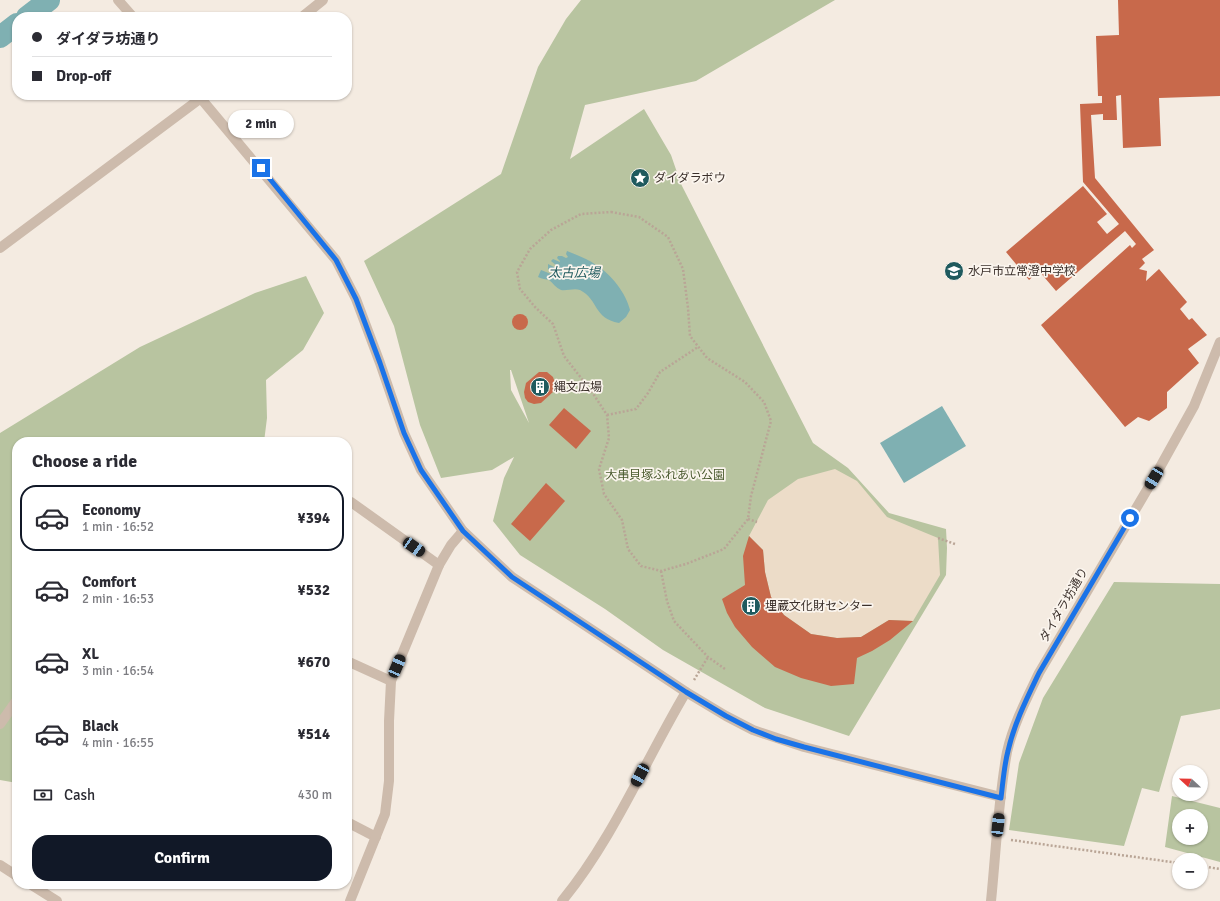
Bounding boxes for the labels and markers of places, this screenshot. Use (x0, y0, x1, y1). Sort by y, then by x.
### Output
place icon: ダイダラボウ (629, 167, 651, 189)
place label: ダイダラボウ (654, 171, 726, 186)
school or university icon: 水戸市立常澄中学校 (943, 260, 965, 282)
place label: 水戸市立常澄中学校 (968, 264, 1076, 279)
building icon: 縄文広場 (529, 376, 551, 398)
place label: 縄文広場 (554, 380, 602, 395)
building icon: 埋蔵文化財センター (740, 595, 762, 617)
place label: 埋蔵文化財センター (765, 599, 873, 614)

